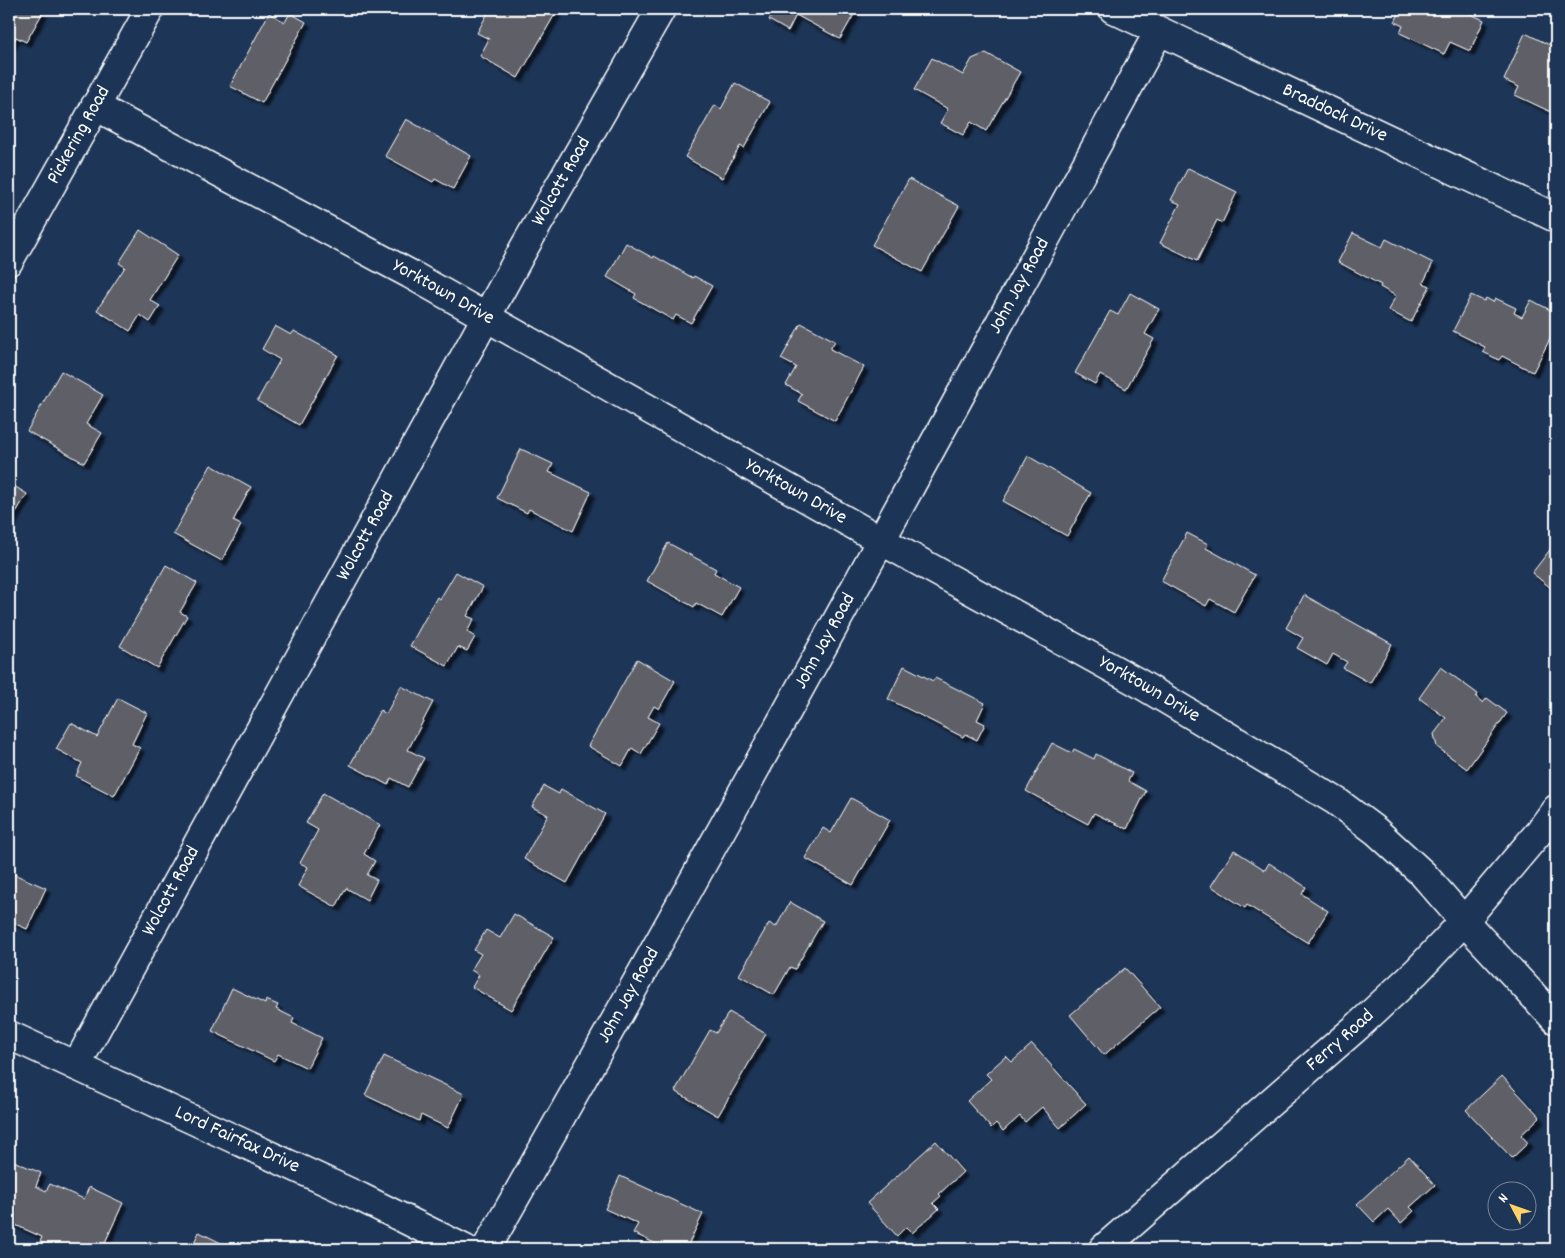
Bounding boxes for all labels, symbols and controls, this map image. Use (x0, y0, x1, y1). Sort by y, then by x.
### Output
street label: Braddock Drive (1277, 77, 1392, 150)
street label: Pickering Road (40, 81, 118, 190)
street label: Wolcott Road (525, 132, 599, 232)
street label: John Jay Road (982, 233, 1058, 339)
street label: Yorktown Drive (387, 253, 500, 333)
street label: Yorktown Drive (739, 452, 852, 532)
street label: Wolcott Road (330, 486, 402, 586)
street label: John Jay Road (788, 588, 863, 695)
street label: Yorktown Drive (1093, 649, 1205, 731)
street label: Wolcott Road (136, 841, 208, 942)
street label: John Jay Road (591, 943, 667, 1049)
street label: Ferry Road (1301, 1003, 1381, 1079)
street label: Lord Fairfax Drive (170, 1099, 304, 1181)
north arrow (1488, 1180, 1538, 1230)
text: N (1494, 1190, 1514, 1208)

